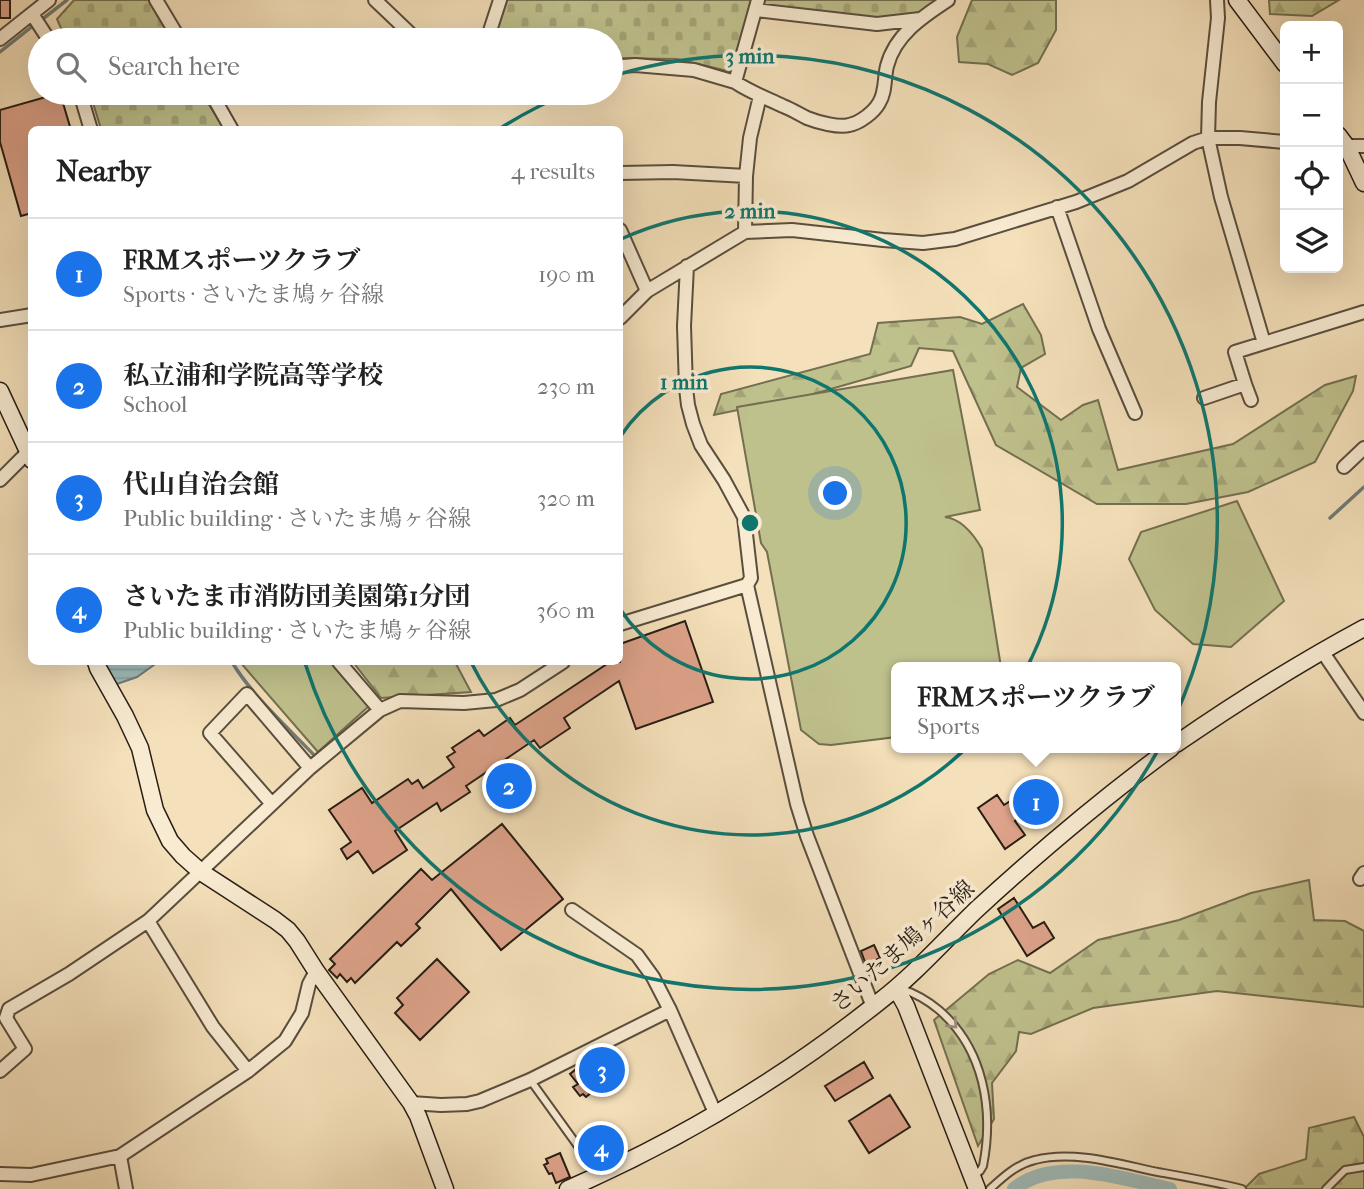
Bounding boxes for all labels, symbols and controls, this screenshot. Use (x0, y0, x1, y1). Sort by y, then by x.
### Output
map controls (1280, 21, 1343, 273)
button: + (1280, 21, 1343, 84)
search box (28, 28, 623, 105)
text: 3 min (726, 44, 775, 68)
icon: search (52, 48, 90, 86)
text: Search here (108, 51, 240, 82)
button: − (1280, 84, 1343, 147)
button: locate (1280, 147, 1343, 210)
text: Nearby (56, 154, 151, 189)
text: 4 results (511, 158, 595, 185)
text: 2 min (724, 199, 776, 223)
button: layers (1280, 210, 1343, 273)
text: FRMスポーツクラブ (123, 245, 360, 276)
text: 1 (75, 261, 83, 288)
text: 190 m (538, 261, 595, 288)
text: Sports · さいたま鳩ヶ谷線 (123, 281, 384, 308)
text: 私立浦和学院高等学校 (123, 360, 383, 391)
text: 1 min (660, 370, 709, 394)
text: 2 (73, 373, 85, 400)
text: 230 m (537, 373, 595, 400)
text: School (123, 391, 187, 418)
text: 代山自治会館 (123, 469, 279, 500)
your location (818, 476, 852, 510)
text: 3 (74, 485, 84, 512)
text: 320 m (537, 485, 595, 512)
text: Public building · さいたま鳩ヶ谷線 (123, 505, 471, 532)
centre of rings (738, 511, 762, 535)
text: さいたま市消防団美園第1分団 (123, 581, 470, 612)
text: 4 (72, 597, 86, 624)
text: 360 m (536, 597, 595, 624)
text: Public building · さいたま鳩ヶ谷線 (123, 617, 471, 644)
popup (891, 662, 1181, 753)
text: FRMスポーツクラブ (917, 682, 1155, 713)
text: Sports (917, 713, 980, 740)
pin: 2 (486, 760, 532, 812)
pin: 1 (1013, 776, 1059, 828)
street label: さいたま鳩ヶ谷線 (825, 875, 980, 1018)
one-way arrow (944, 1015, 957, 1028)
pin: 3 (579, 1044, 625, 1096)
pin: 4 (578, 1122, 624, 1174)

